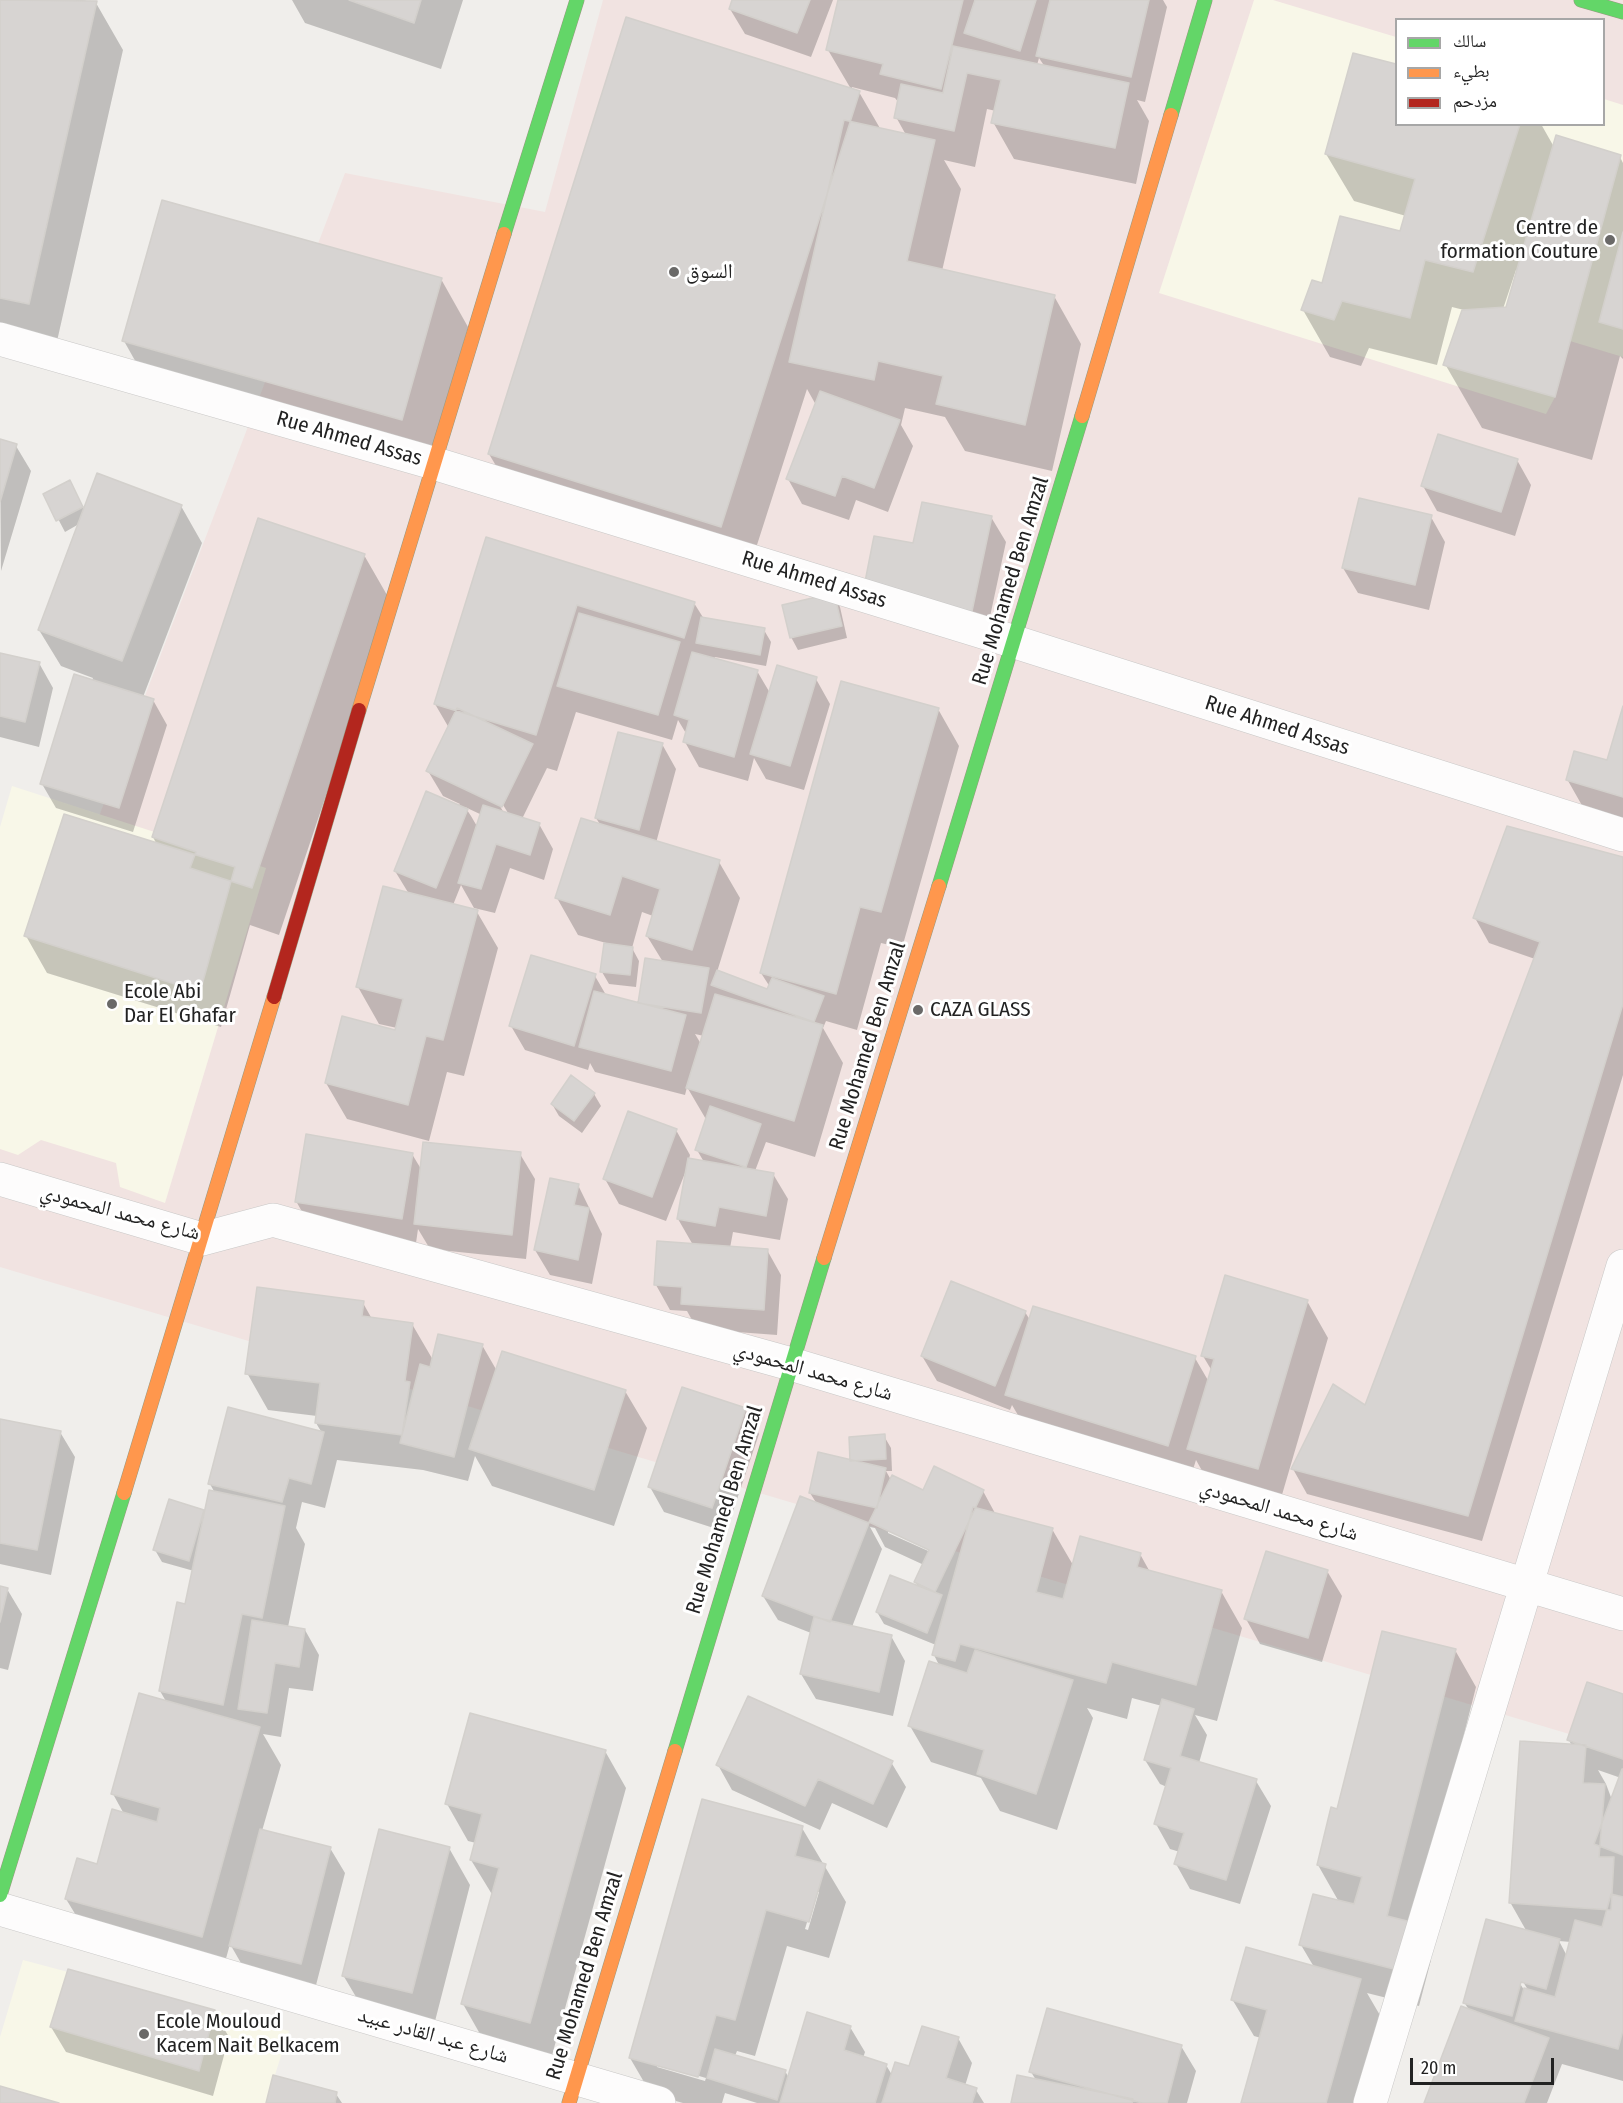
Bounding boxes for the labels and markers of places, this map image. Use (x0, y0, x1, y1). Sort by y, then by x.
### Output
place label: Centre de formation Couture (1441, 215, 1598, 265)
marker: Centre de formation Couture (1603, 233, 1617, 247)
place label: السوق (686, 259, 733, 285)
marker: السوق (667, 265, 681, 279)
place label: Ecole Abi Dar El Ghafar (124, 979, 236, 1029)
marker: Ecole Abi Dar El Ghafar (105, 997, 119, 1011)
place label: CAZA GLASS (930, 997, 1031, 1023)
marker: CAZA GLASS (911, 1003, 925, 1017)
place label: Ecole Mouloud Kacem Nait Belkacem (156, 2009, 340, 2059)
marker: Ecole Mouloud Kacem Nait Belkacem (137, 2027, 151, 2041)

